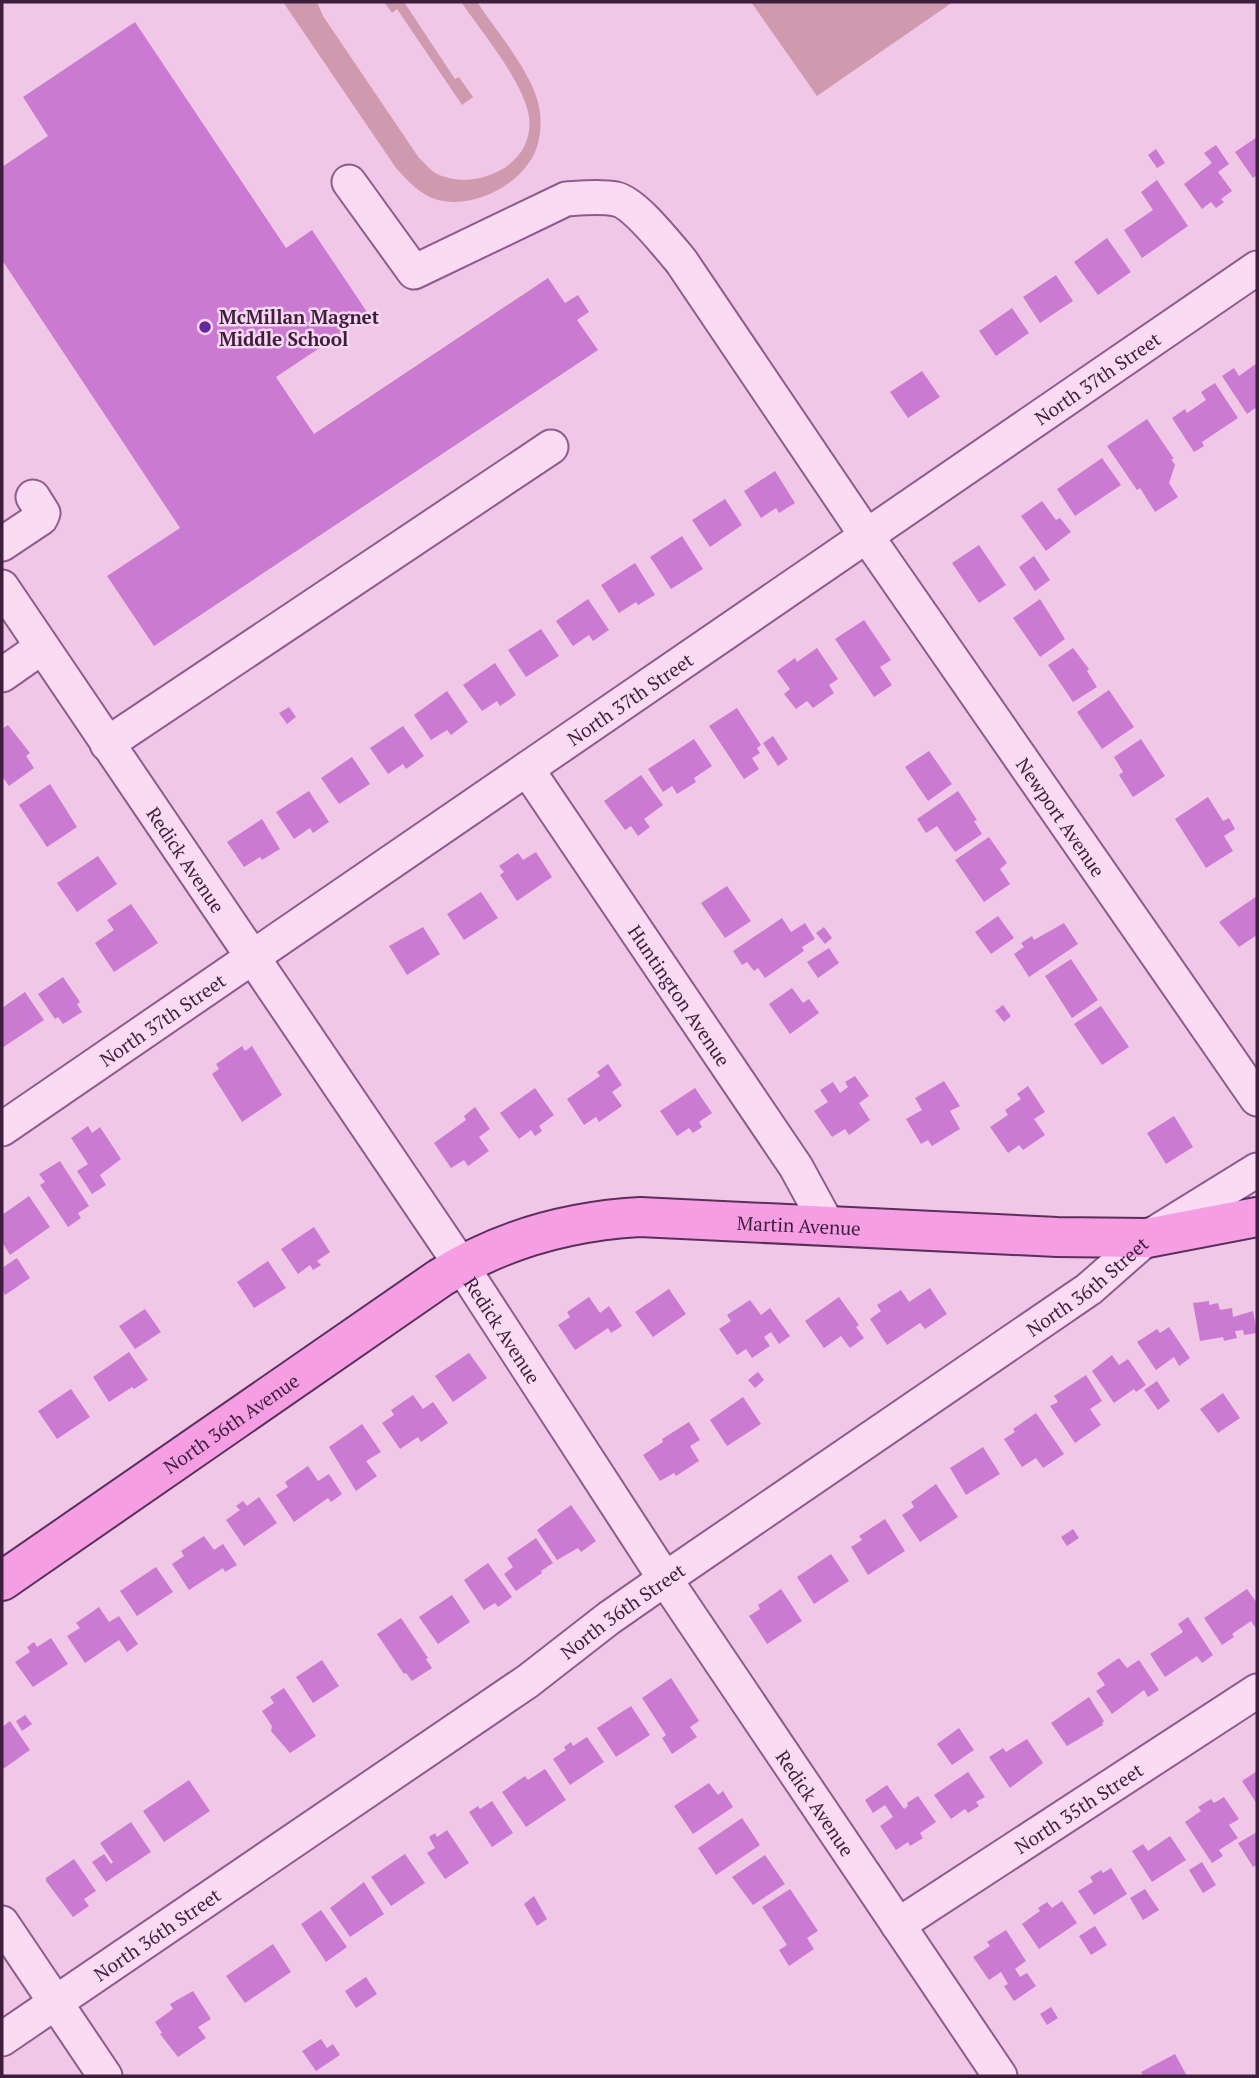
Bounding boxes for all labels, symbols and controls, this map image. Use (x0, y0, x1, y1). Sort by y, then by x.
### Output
place label: McMillan Magnet Middle School (219, 304, 380, 351)
marker: McMillan Magnet Middle School (197, 319, 213, 335)
street label: North 37th Street (1029, 326, 1165, 430)
street label: North 37th Street (562, 646, 697, 751)
street label: Newport Avenue (1011, 752, 1111, 881)
street label: Redick Avenue (142, 802, 231, 917)
street label: Huntington Avenue (623, 920, 737, 1071)
street label: North 37th Street (94, 967, 230, 1071)
street label: Martin Avenue (736, 1209, 861, 1240)
street label: North 36th Street (1021, 1230, 1153, 1341)
street label: Redick Avenue (459, 1271, 547, 1388)
street label: North 36th Avenue (158, 1367, 303, 1479)
street label: North 36th Street (555, 1557, 689, 1664)
street label: Redick Avenue (771, 1745, 860, 1861)
street label: North 35th Street (1009, 1757, 1147, 1859)
street label: North 36th Street (88, 1882, 225, 1986)

